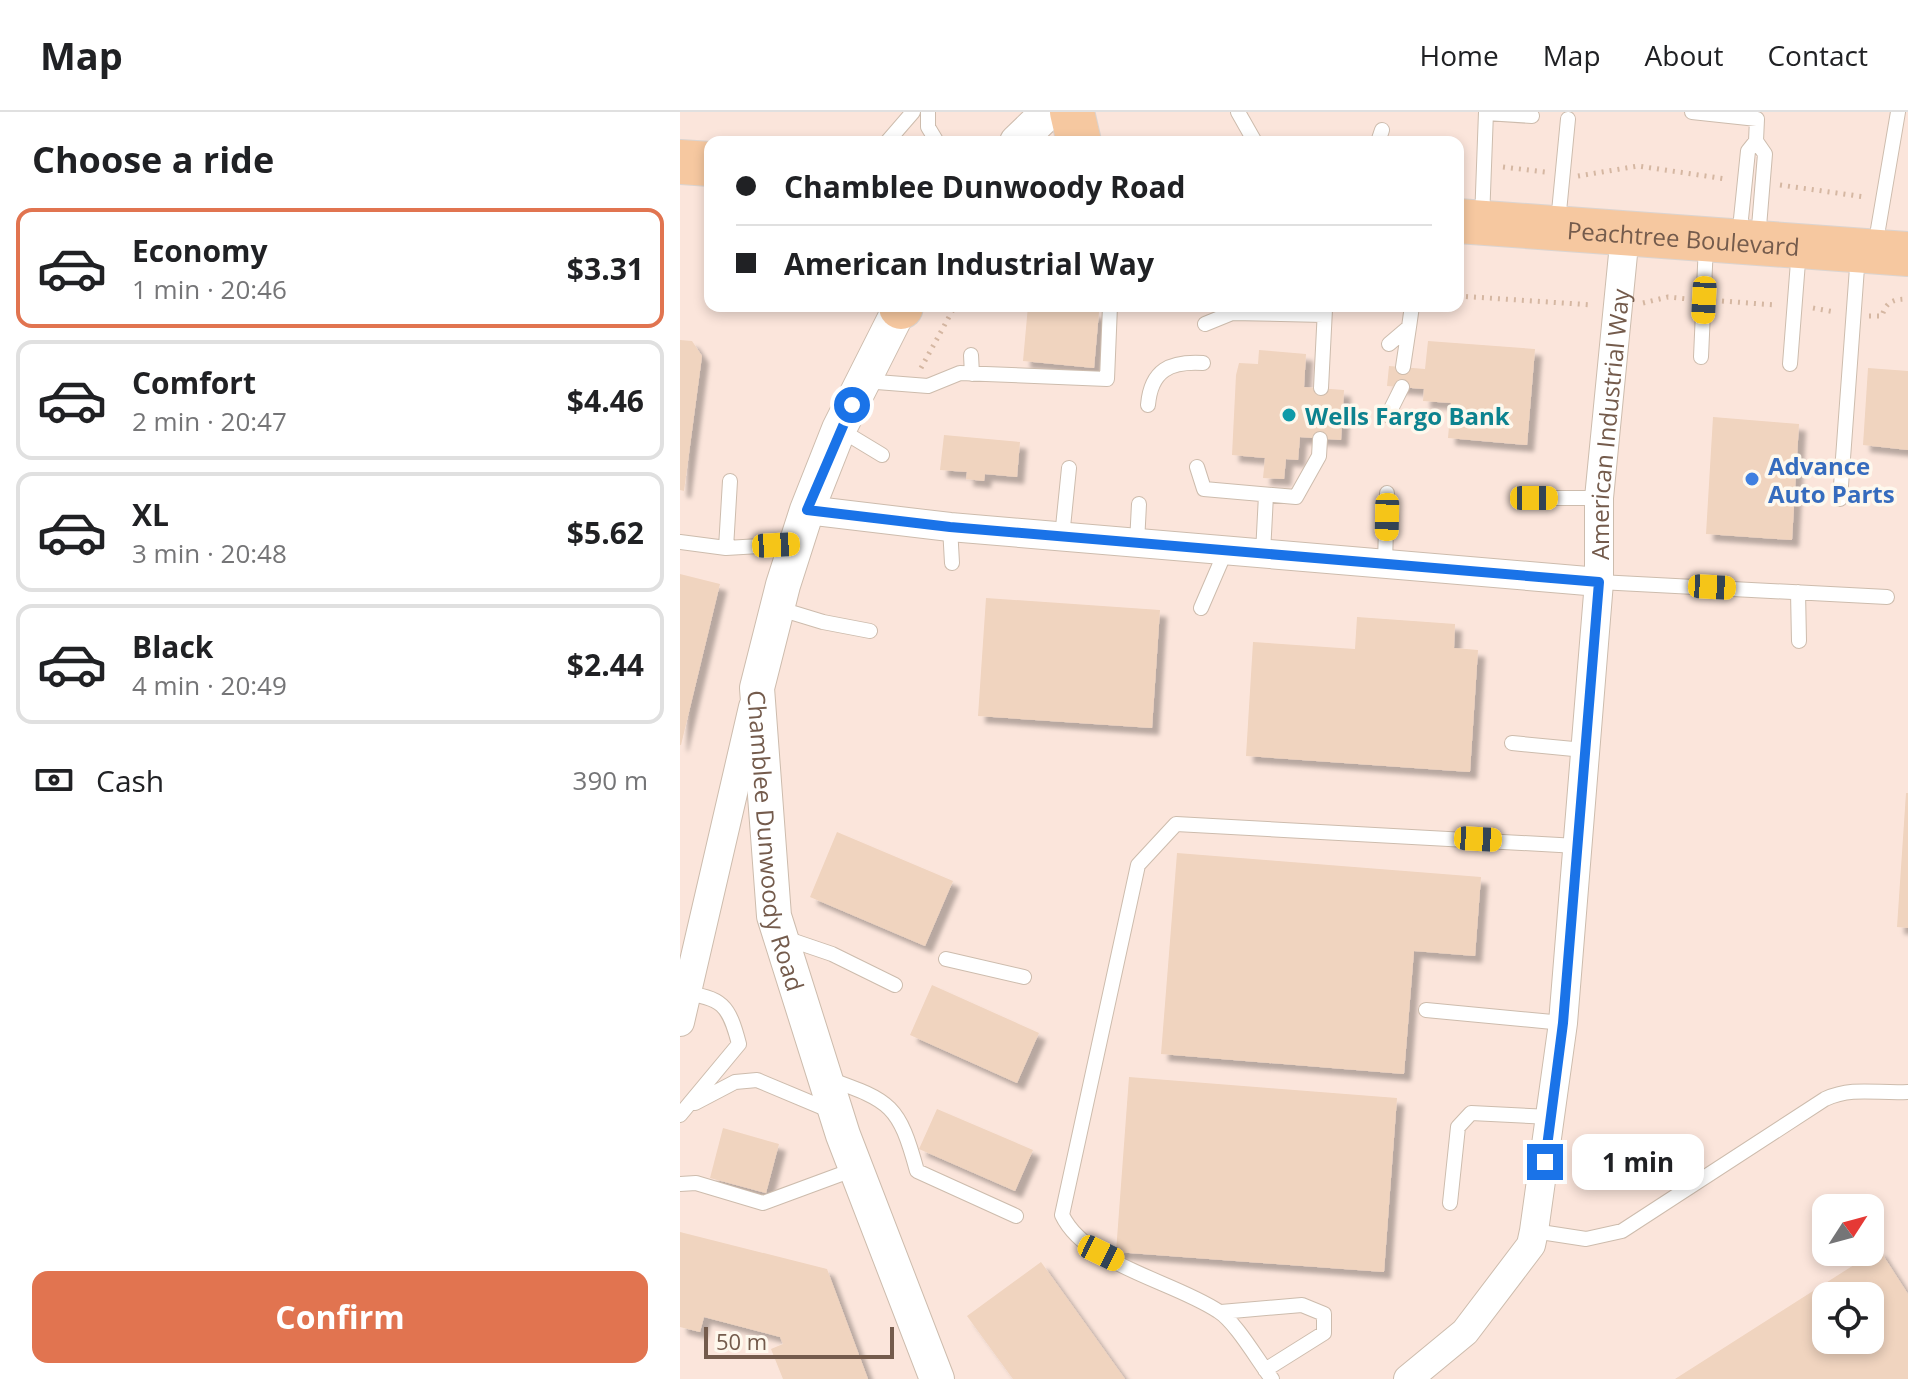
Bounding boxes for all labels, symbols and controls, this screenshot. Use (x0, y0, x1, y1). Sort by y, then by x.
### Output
text: Map (40, 29, 123, 81)
text: Home (1420, 36, 1499, 74)
text: Map (1543, 36, 1601, 74)
text: About (1645, 36, 1723, 74)
text: Contact (1767, 36, 1868, 74)
text: Choose a ride (32, 135, 274, 184)
text: Chamblee Dunwoody Road (784, 166, 1186, 207)
street label: Peachtree Boulevard (1566, 213, 1801, 263)
text: Economy (132, 230, 268, 271)
icon: car (36, 232, 108, 304)
text: American Industrial Way (784, 243, 1154, 284)
text: $3.31 (567, 248, 644, 289)
text: 1 min · 20:46 (132, 271, 287, 307)
car (1691, 275, 1717, 325)
street label: American Industrial Way (1582, 286, 1636, 560)
text: Comfort (132, 362, 256, 403)
icon: car (36, 364, 108, 436)
text: $4.46 (567, 380, 644, 421)
route start (834, 387, 870, 423)
place label: Wells Fargo Bank (1305, 399, 1510, 432)
text: 2 min · 20:47 (132, 403, 287, 439)
marker: Wells Fargo Bank (1280, 406, 1298, 424)
place label: Advance Auto Parts (1768, 449, 1895, 510)
marker: Advance Auto Parts (1743, 470, 1761, 488)
car (1510, 486, 1558, 510)
car (1375, 493, 1399, 541)
text: XL (132, 494, 169, 535)
icon: car (36, 496, 108, 568)
text: $5.62 (567, 512, 644, 553)
car (751, 532, 801, 558)
text: 3 min · 20:48 (132, 535, 287, 571)
car (1687, 574, 1737, 600)
text: Black (132, 626, 213, 667)
icon: car (36, 628, 108, 700)
text: $2.44 (567, 644, 644, 685)
text: 4 min · 20:49 (132, 667, 287, 703)
street label: Chamblee Dunwoody Road (741, 689, 813, 995)
icon: cash (32, 758, 76, 802)
text: Cash (96, 760, 164, 801)
text: 390 m (573, 762, 648, 798)
car (1453, 826, 1503, 852)
callout: 1 min (1573, 1134, 1705, 1190)
route end (1527, 1144, 1563, 1180)
text: 1 min (1602, 1144, 1674, 1180)
north arrow (1812, 1194, 1884, 1266)
map controls (1812, 1194, 1884, 1354)
car (1074, 1232, 1128, 1274)
button: Confirm (32, 1271, 648, 1363)
button: locate (1812, 1282, 1884, 1354)
scale bar (704, 1323, 894, 1359)
text: 50 m (716, 1326, 767, 1356)

